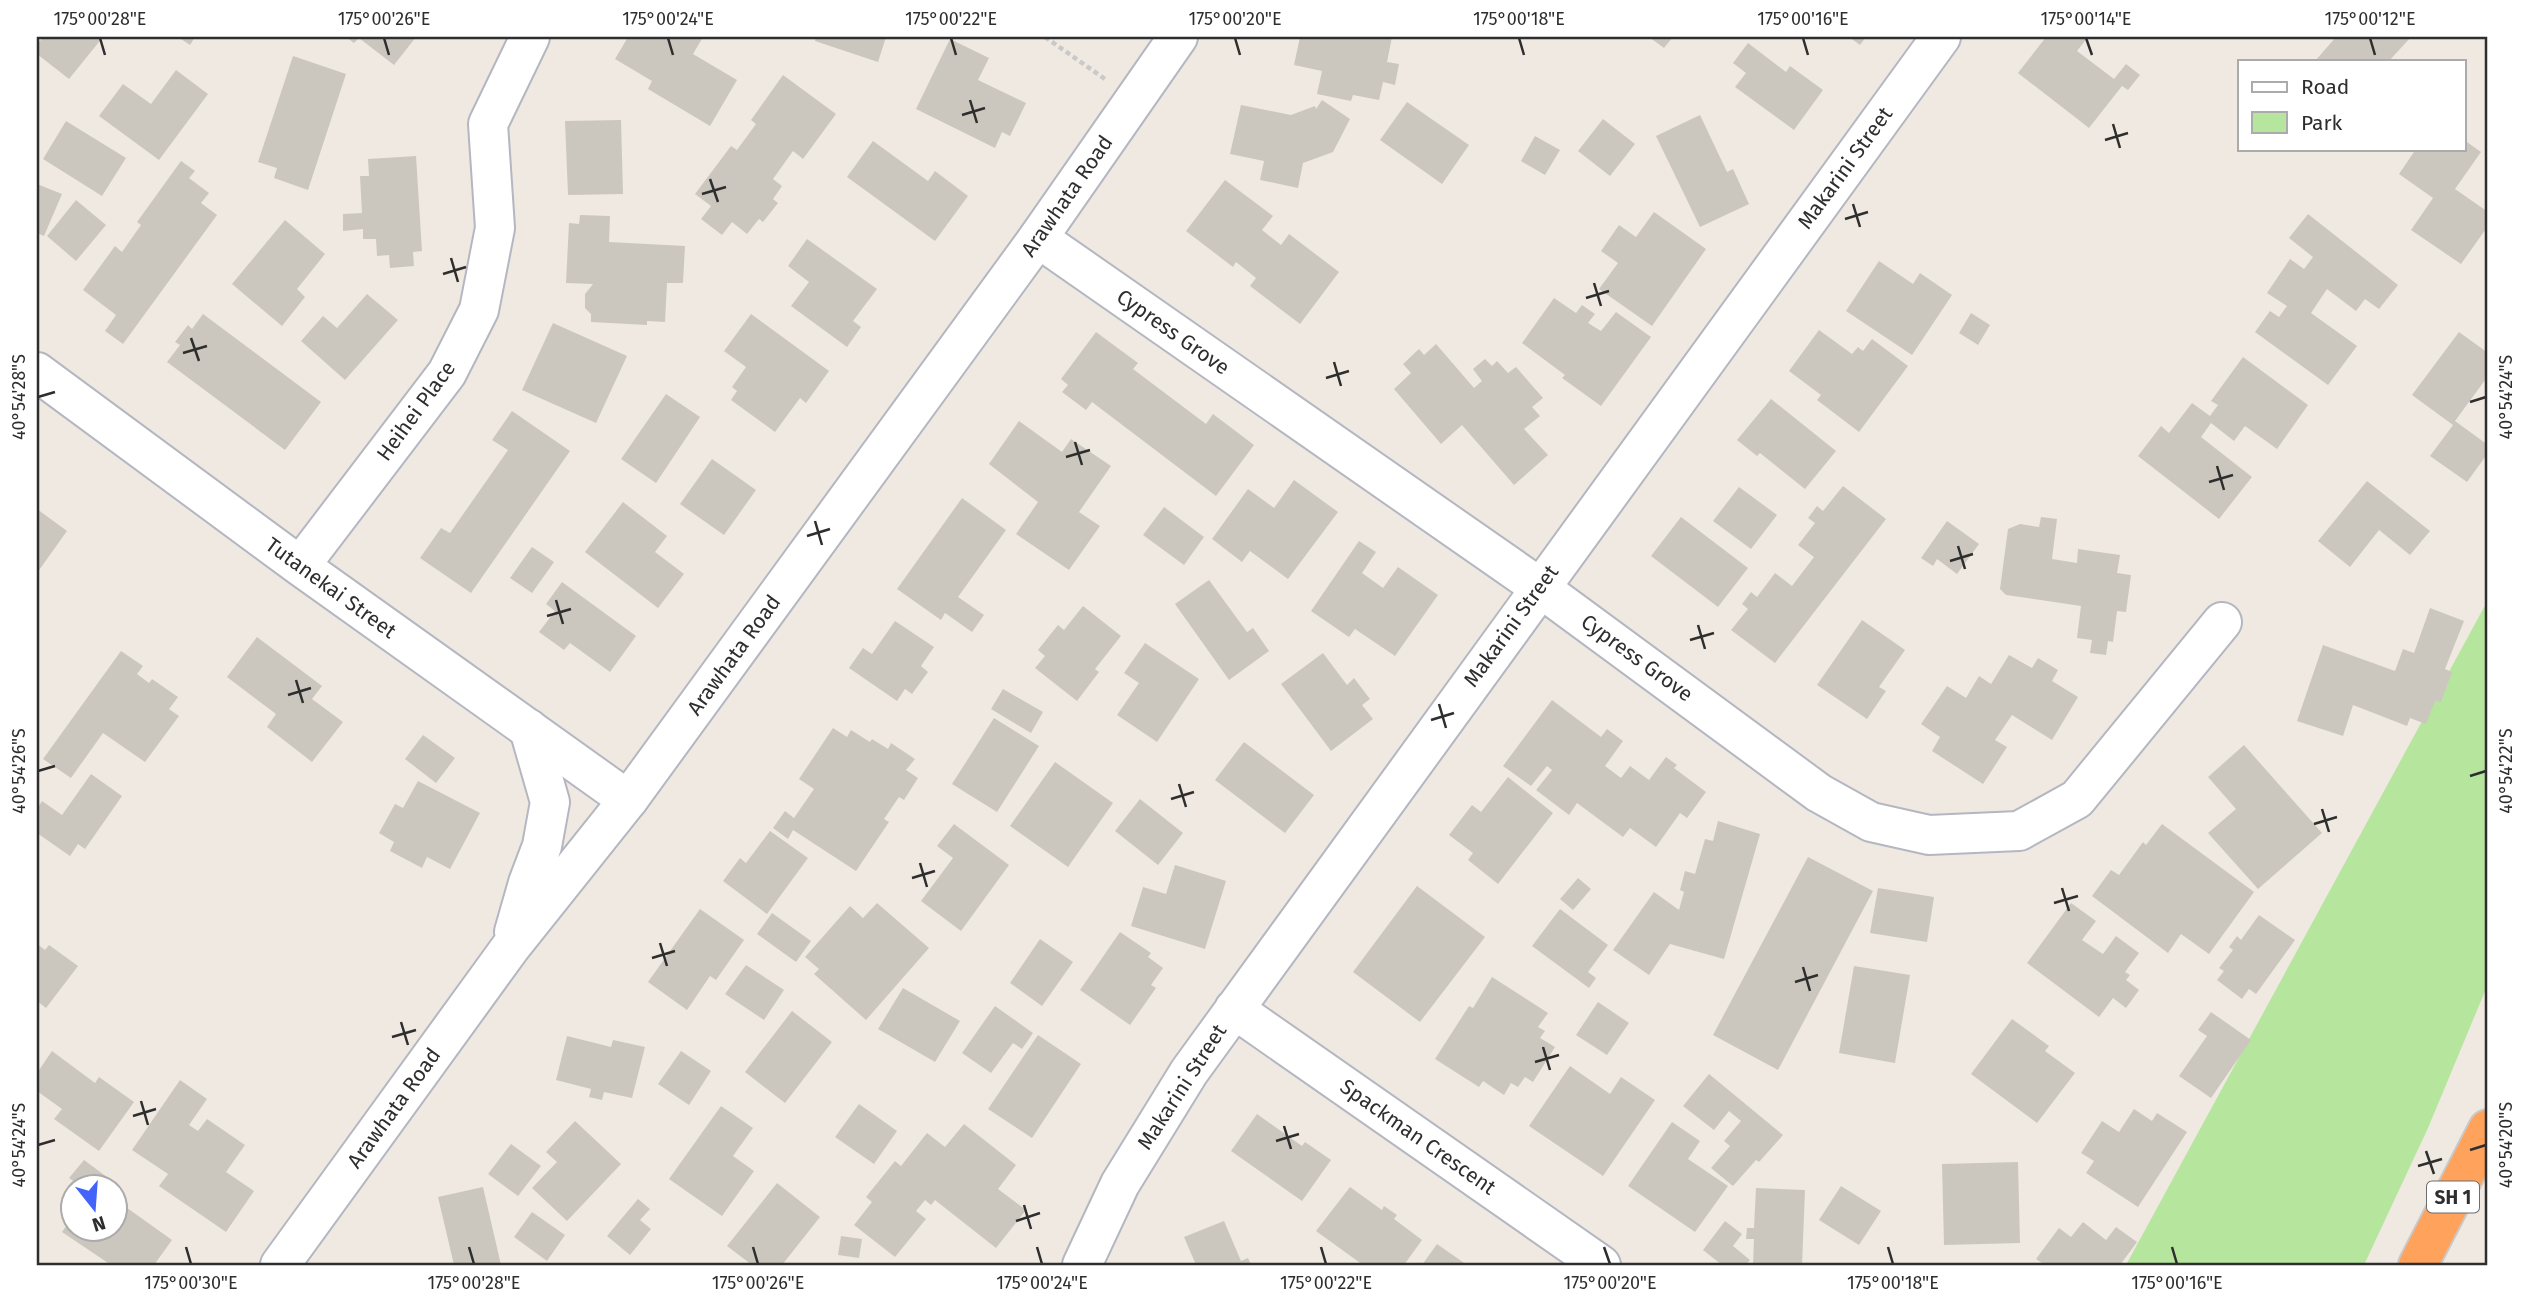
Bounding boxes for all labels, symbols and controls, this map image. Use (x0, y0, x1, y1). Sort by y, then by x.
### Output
text: 175°00'28"E (54, 8, 147, 30)
text: 175°00'26"E (338, 8, 430, 30)
text: 175°00'24"E (622, 8, 714, 30)
text: 175°00'22"E (905, 8, 997, 30)
text: 175°00'20"E (1188, 8, 1282, 30)
text: 175°00'18"E (1473, 8, 1565, 30)
text: 175°00'16"E (1757, 8, 1849, 30)
text: 175°00'14"E (2041, 8, 2131, 30)
text: 175°00'12"E (2324, 8, 2416, 30)
legend (2238, 60, 2466, 150)
text: Road (2301, 74, 2349, 100)
street label: Makarini Street (1792, 102, 1898, 234)
text: Park (2301, 110, 2343, 136)
street label: Arawhata Road (1016, 130, 1118, 262)
street label: Cypress Grove (1111, 283, 1235, 381)
text: 40°54'28"S (8, 354, 30, 440)
text: 40°54'24"S (2495, 354, 2517, 439)
street label: Heihei Place (371, 356, 461, 466)
street label: Tutanekai Street (261, 532, 402, 644)
street label: Makarini Street (1458, 560, 1564, 692)
street label: Arawhata Road (682, 590, 786, 720)
street label: Cypress Grove (1576, 609, 1698, 707)
text: 40°54'26"S (8, 728, 30, 814)
text: 40°54'22"S (2495, 728, 2517, 814)
street label: Makarini Street (1132, 1019, 1232, 1155)
street label: Arawhata Road (342, 1043, 446, 1173)
street label: Spackman Crescent (1335, 1073, 1501, 1201)
text: 40°54'24"S (8, 1102, 30, 1187)
text: 40°54'20"S (2495, 1102, 2517, 1188)
north arrow (60, 1172, 130, 1242)
road number: SH 1 (2427, 1182, 2479, 1212)
text: N (89, 1211, 108, 1237)
text: 175°00'30"E (144, 1272, 238, 1294)
text: 175°00'28"E (428, 1272, 521, 1294)
text: 175°00'26"E (712, 1272, 804, 1294)
text: 175°00'24"E (996, 1272, 1088, 1294)
text: 175°00'22"E (1280, 1272, 1372, 1294)
text: 175°00'20"E (1563, 1272, 1657, 1294)
text: 175°00'18"E (1847, 1272, 1939, 1294)
text: 175°00'16"E (2131, 1272, 2223, 1294)

